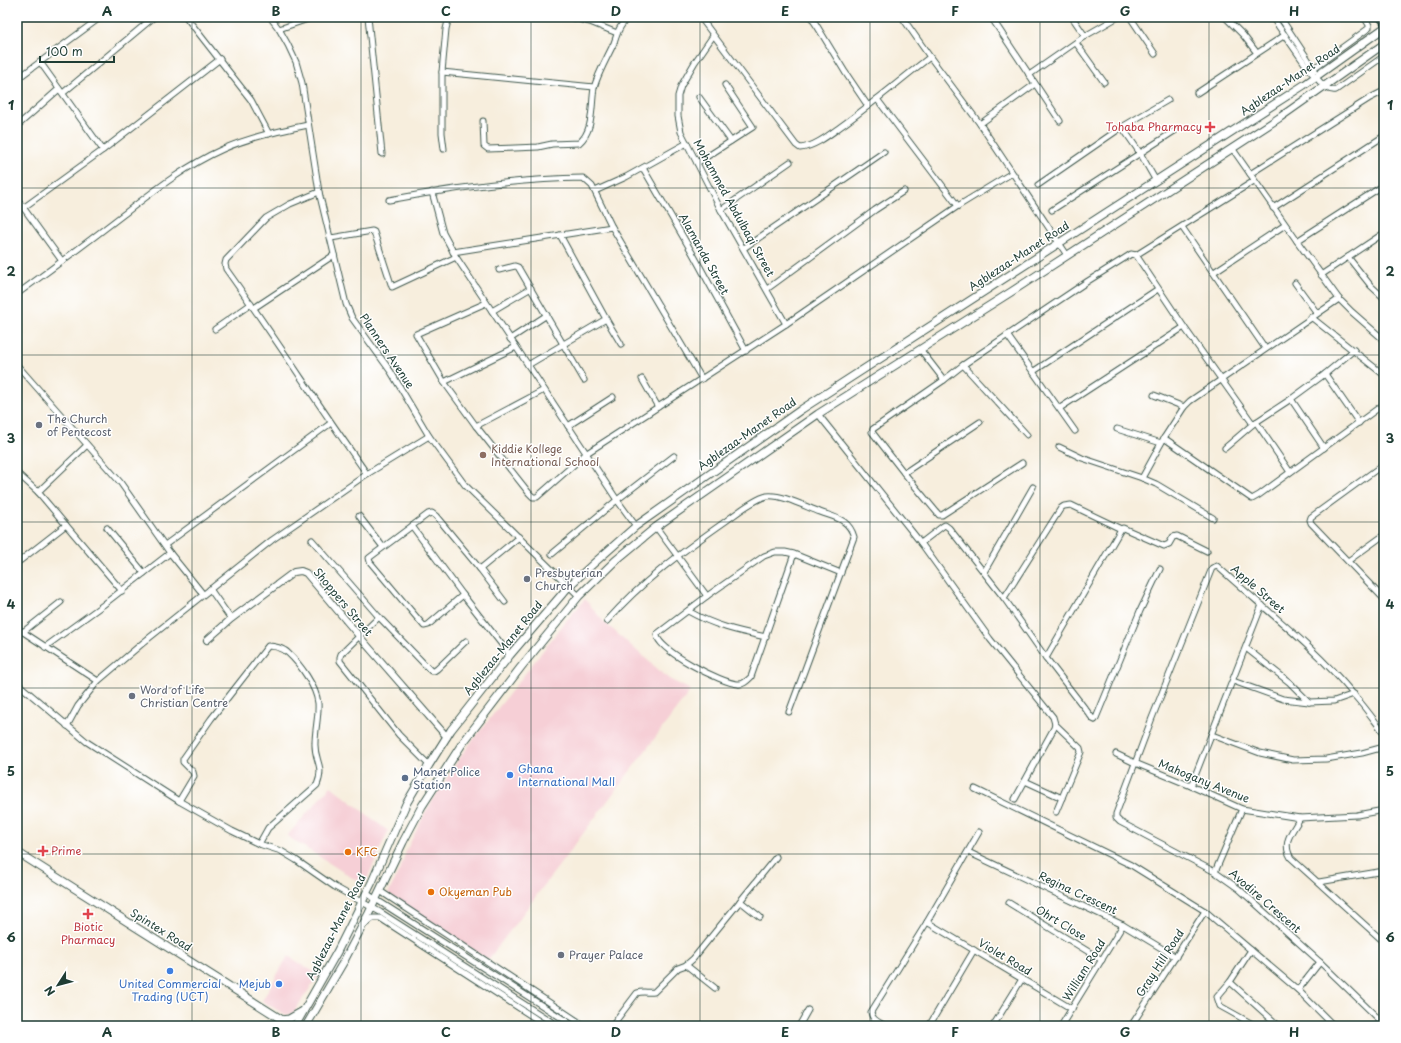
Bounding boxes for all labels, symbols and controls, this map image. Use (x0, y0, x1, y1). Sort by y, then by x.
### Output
text: A (102, 1, 112, 20)
text: B (272, 1, 281, 20)
text: C (441, 1, 451, 20)
text: D (611, 1, 621, 20)
text: E (781, 1, 789, 20)
text: F (951, 1, 959, 20)
text: G (1120, 1, 1130, 20)
text: H (1289, 1, 1299, 20)
scale bar (40, 38, 114, 64)
street label: Agblezaa-Manet Road (1236, 40, 1343, 119)
text: 100 m (46, 42, 83, 60)
text: 1 (8, 95, 14, 114)
text: 1 (1387, 95, 1393, 114)
place label: Tohaba Pharmacy (1105, 118, 1202, 135)
marker: Tohaba Pharmacy (1205, 122, 1215, 132)
street label: Mohammed Abdulbaqi Street (689, 136, 780, 280)
street label: Alamanda Street (675, 210, 734, 298)
street label: Agblezaa-Manet Road (965, 217, 1072, 295)
text: 2 (6, 261, 16, 280)
text: 2 (1385, 261, 1395, 280)
street label: Planners Avenue (356, 310, 419, 392)
street label: Agblezaa-Manet Road (694, 393, 800, 474)
place label: The Church of Pentecost (47, 410, 112, 440)
marker: The Church of Pentecost (34, 420, 44, 430)
text: 3 (7, 428, 16, 447)
text: 3 (1386, 428, 1395, 447)
place label: Kiddie Kollege International School (491, 440, 599, 470)
marker: Kiddie Kollege International School (478, 450, 488, 460)
street label: Apple Street (1227, 560, 1290, 617)
street label: Shoppers Street (310, 564, 377, 640)
place label: Presbyterian Church (535, 564, 603, 594)
marker: Presbyterian Church (522, 574, 532, 584)
text: 4 (7, 594, 16, 613)
text: 4 (1386, 594, 1395, 613)
street label: Agblezaa-Manet Road (459, 597, 546, 699)
place label: Word of Life Christian Centre (140, 681, 228, 711)
marker: Word of Life Christian Centre (127, 691, 137, 701)
street label: Mahogany Avenue (1156, 754, 1252, 807)
place label: Ghana International Mall (518, 760, 615, 790)
text: 5 (7, 761, 15, 780)
text: 5 (1386, 761, 1394, 780)
place label: Manet Police Station (413, 763, 480, 793)
marker: Ghana International Mall (505, 770, 515, 780)
marker: Manet Police Station (400, 773, 410, 783)
place label: Prime (51, 842, 81, 859)
place label: KFC (356, 843, 378, 860)
marker: Prime (38, 846, 48, 856)
marker: KFC (343, 847, 353, 857)
street label: Avodire Crescent (1226, 865, 1305, 937)
street label: Regina Crescent (1036, 867, 1121, 918)
street label: Agblezaa-Manet Road (301, 871, 370, 983)
place label: Okyeman Pub (439, 883, 512, 900)
marker: Okyeman Pub (426, 887, 436, 897)
street label: Ohrt Close (1033, 901, 1090, 944)
street label: Spintex Road (127, 904, 195, 955)
marker: Biotic Pharmacy (83, 909, 93, 919)
place label: Biotic Pharmacy (61, 918, 115, 948)
street label: Gray Hill Road (1131, 925, 1188, 1000)
text: 6 (6, 927, 16, 946)
text: 6 (1385, 927, 1395, 946)
street label: Violet Road (975, 934, 1035, 979)
street label: William Road (1058, 935, 1109, 1004)
place label: Prayer Palace (569, 946, 643, 963)
marker: Prayer Palace (556, 950, 566, 960)
north arrow (38, 965, 78, 1005)
marker: United Commercial Trading (UCT) (165, 966, 175, 976)
place label: United Commercial Trading (UCT) (119, 975, 221, 1005)
place label: Mejub (239, 975, 271, 992)
marker: Mejub (274, 979, 284, 989)
text: N (40, 982, 59, 1000)
text: A (102, 1022, 112, 1041)
text: B (272, 1022, 281, 1041)
text: C (441, 1022, 451, 1041)
text: D (611, 1022, 621, 1041)
text: E (781, 1022, 789, 1041)
text: F (951, 1022, 959, 1041)
text: G (1120, 1022, 1130, 1041)
text: H (1289, 1022, 1299, 1041)

